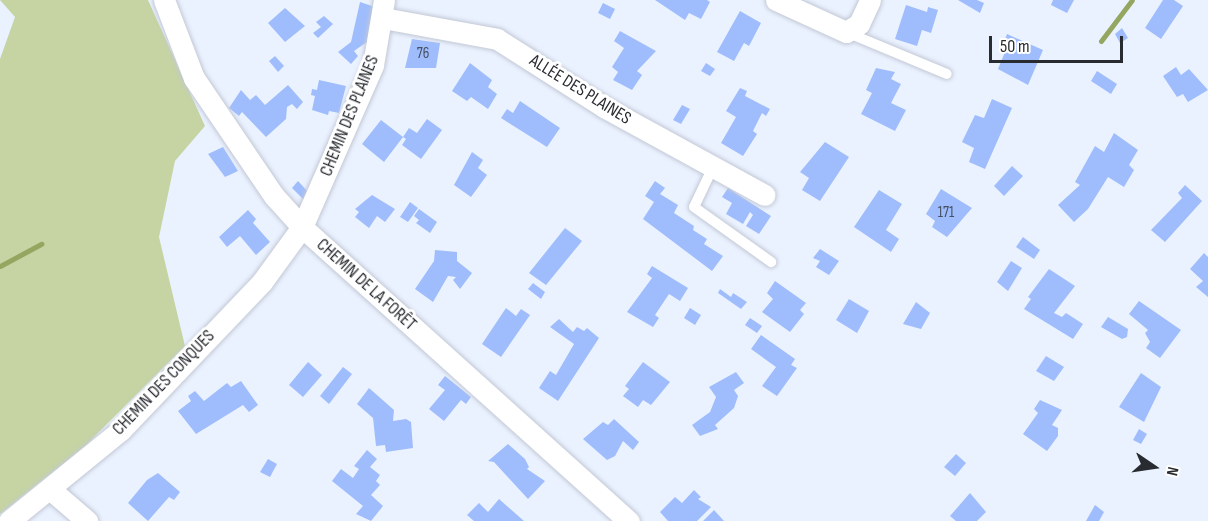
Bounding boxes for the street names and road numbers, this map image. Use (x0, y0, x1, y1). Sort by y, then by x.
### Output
street label: ALLÉE DES PLAINES (525, 50, 635, 130)
street label: CHEMIN DES PLAINES (316, 52, 384, 180)
street label: CHEMIN DE LA FORÊT (312, 234, 420, 336)
street label: CHEMIN DES CONQUES (108, 326, 220, 440)

